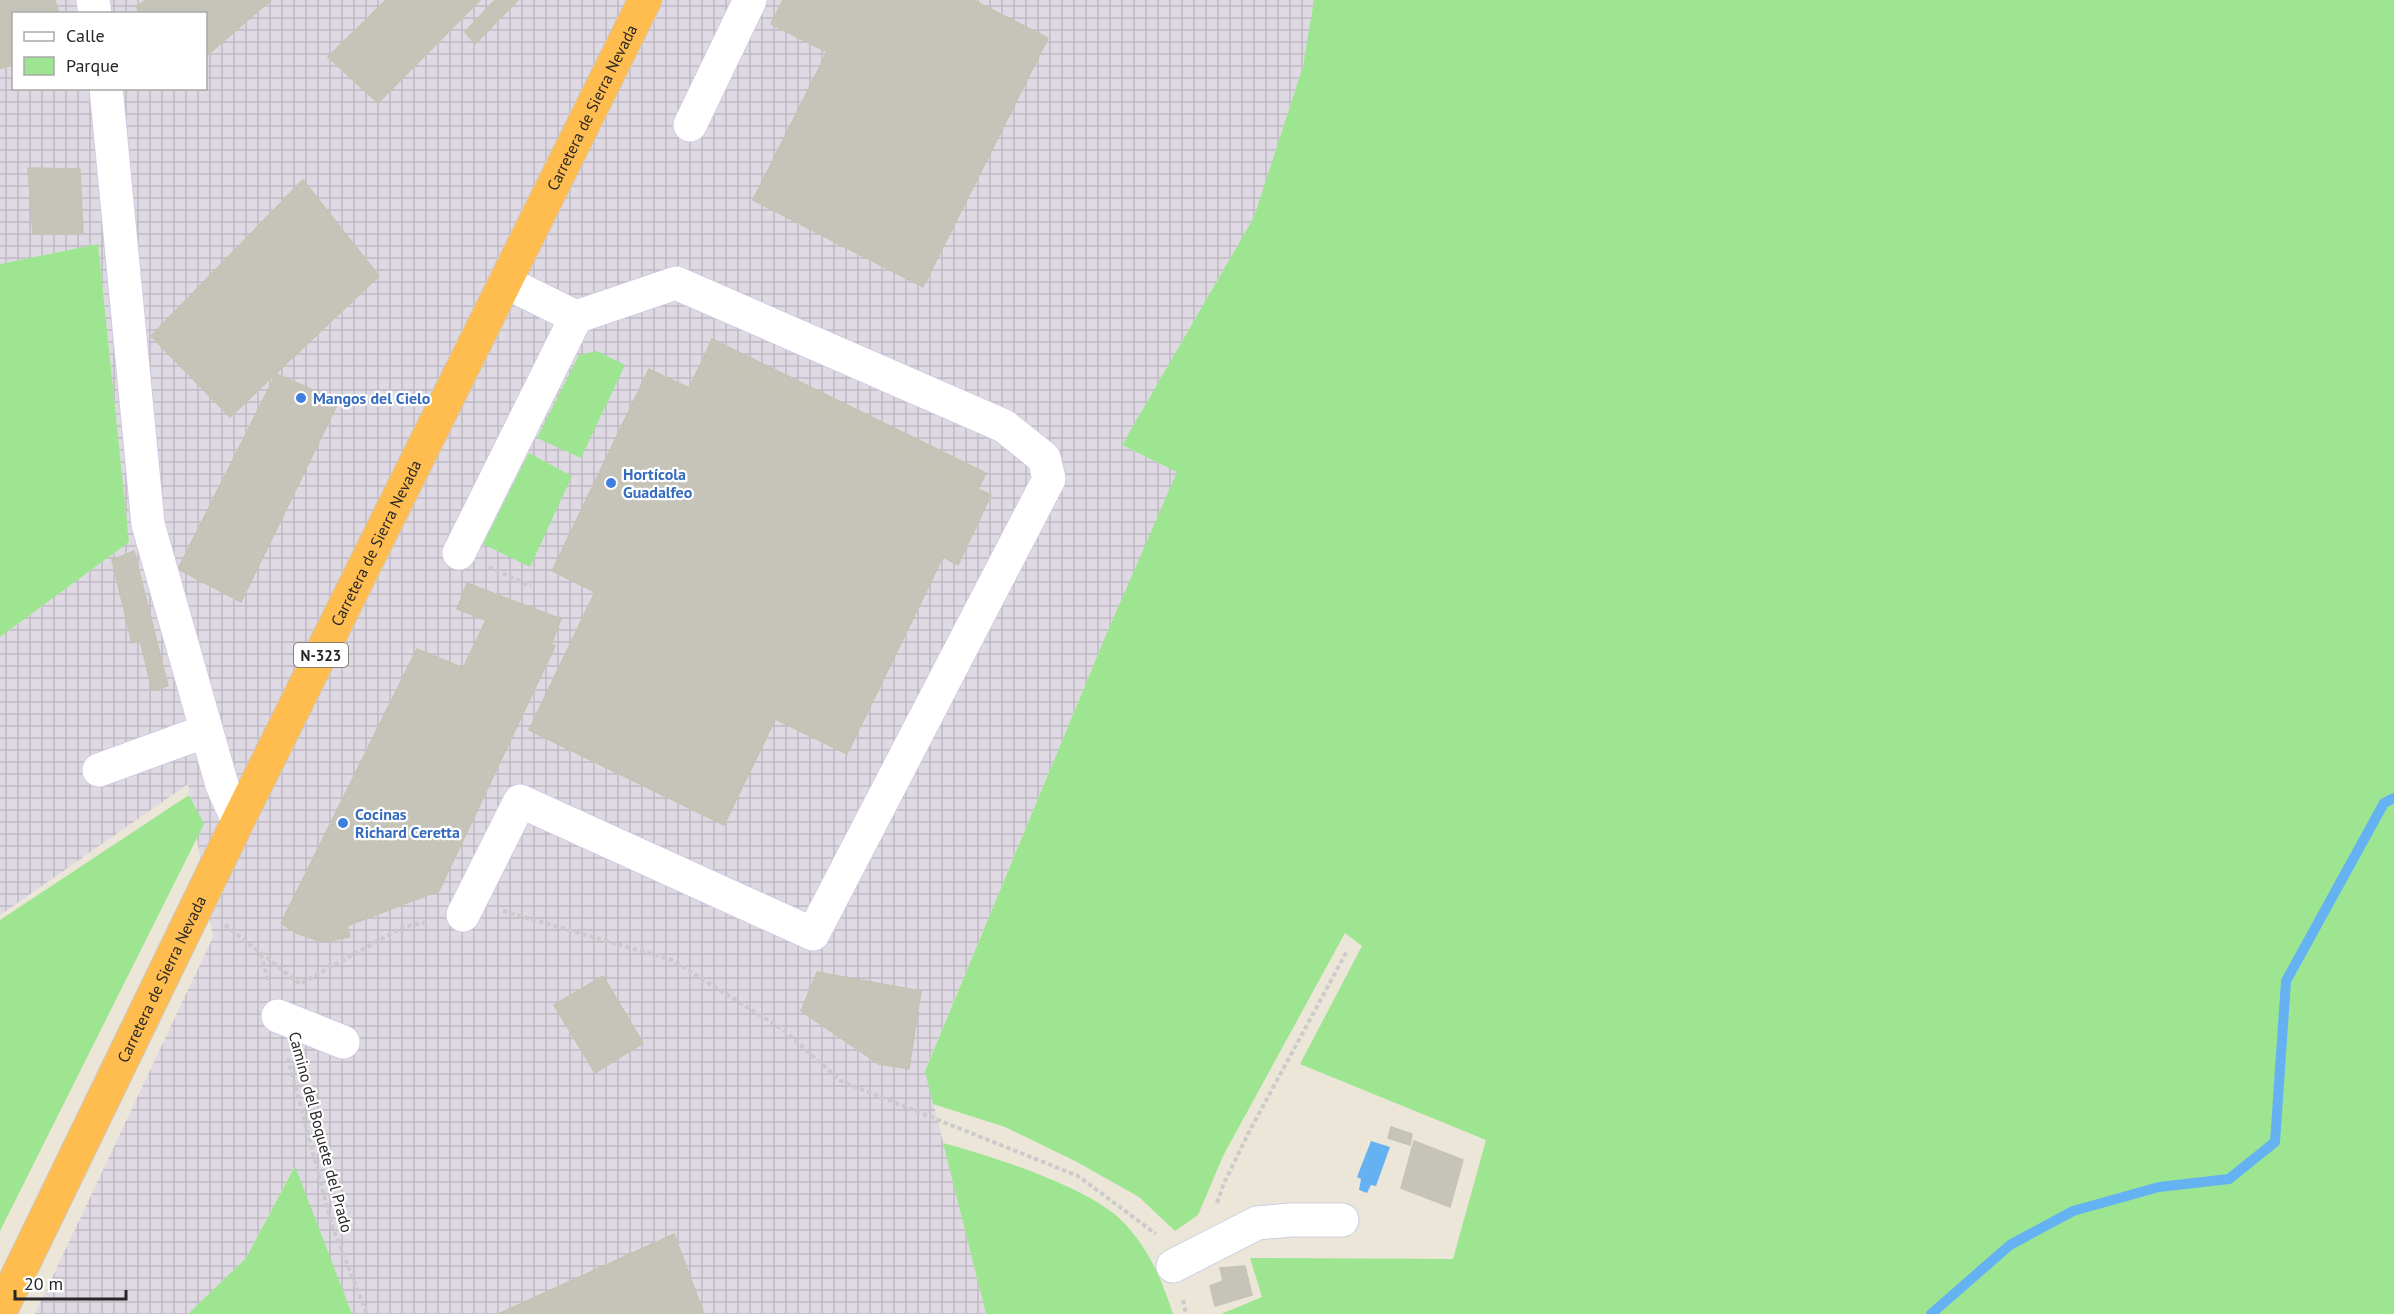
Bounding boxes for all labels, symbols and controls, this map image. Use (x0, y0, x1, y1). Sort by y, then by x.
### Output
legend (12, 12, 207, 90)
street label: Carretera de Sierra Nevada (542, 21, 641, 194)
text: Calle (66, 24, 105, 47)
text: Parque (66, 54, 119, 77)
place label: Mangos del Cielo (313, 388, 431, 408)
marker: Mangos del Cielo (294, 391, 308, 405)
street label: Carretera de Sierra Nevada (326, 457, 425, 629)
place label: Hortícola Guadalfeo (623, 464, 693, 502)
marker: Hortícola Guadalfeo (604, 476, 618, 490)
road number: N-323 (294, 643, 348, 667)
place label: Cocinas Richard Ceretta (355, 804, 460, 842)
marker: Cocinas Richard Ceretta (336, 816, 350, 830)
street label: Carretera de Sierra Nevada (113, 892, 210, 1066)
street label: Camino del Boquete del Prado (285, 1029, 357, 1235)
scale bar (15, 1263, 126, 1301)
text: 20 m (24, 1272, 63, 1295)

